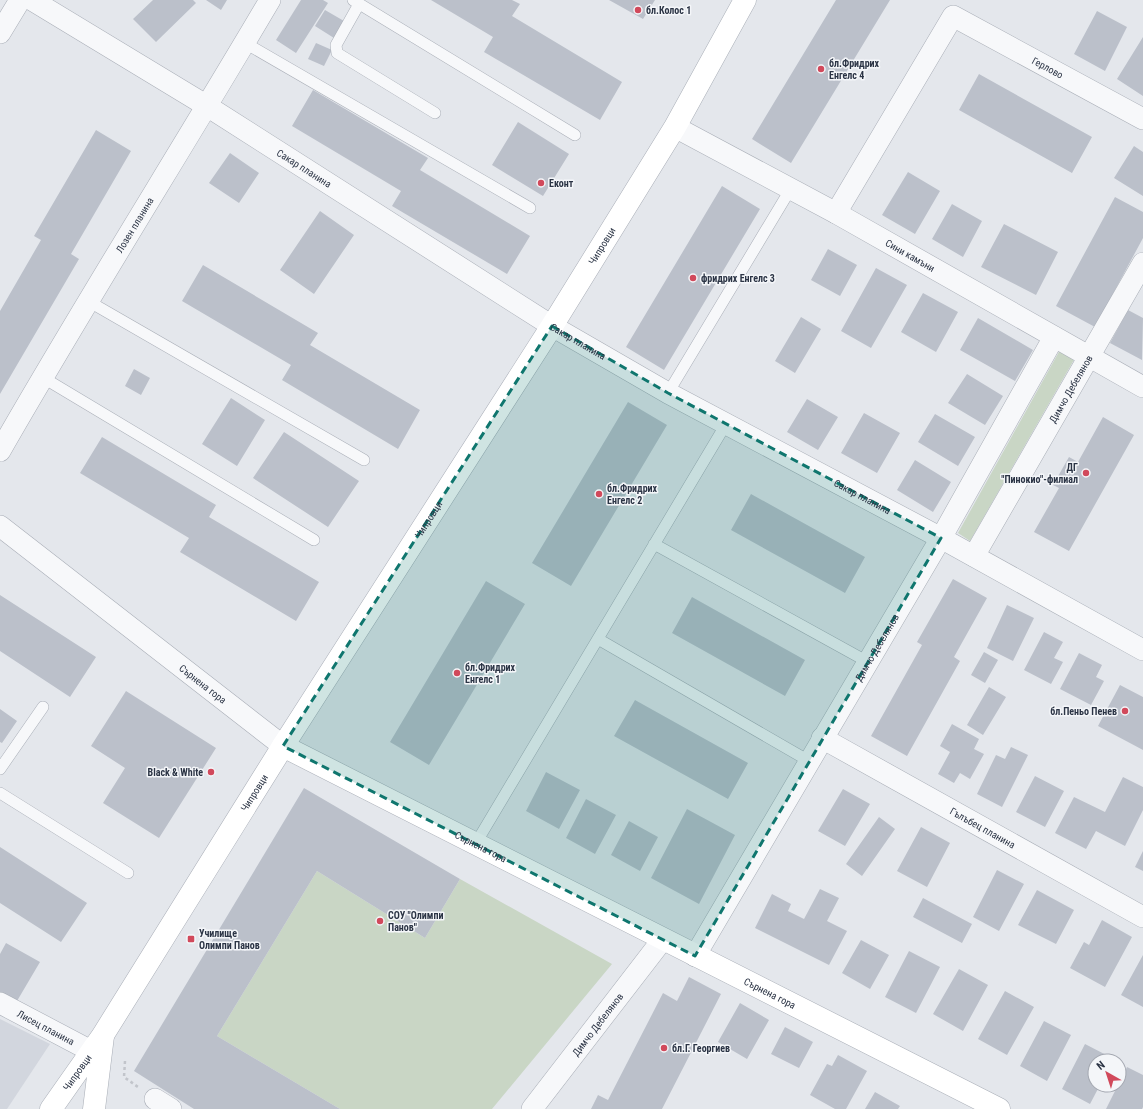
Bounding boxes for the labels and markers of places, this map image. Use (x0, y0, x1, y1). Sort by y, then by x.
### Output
marker: бл.Колос 1 (633, 5, 643, 15)
place label: бл.Колос 1 (646, 5, 691, 16)
place label: бл.Фридрих Енгелс 4 (829, 58, 880, 81)
marker: бл.Фридрих Енгелс 4 (816, 64, 826, 74)
marker: Еконт (536, 178, 546, 188)
place label: Еконт (549, 178, 574, 189)
marker: фридрих Енгелс 3 (688, 273, 698, 283)
place label: фридрих Енгелс 3 (701, 273, 775, 284)
place label: ДГ "Пинокио"-филиал (1001, 462, 1078, 485)
marker: ДГ "Пинокио"-филиал (1081, 468, 1091, 478)
place label: бл.Фридрих Енгелс 2 (607, 483, 658, 506)
marker: бл.Фридрих Енгелс 2 (594, 489, 604, 499)
place label: бл.Фридрих Енгелс 1 (465, 662, 516, 685)
marker: бл.Фридрих Енгелс 1 (452, 668, 462, 678)
place label: бл.Пеньо Пенев (1050, 706, 1117, 717)
marker: бл.Пеньо Пенев (1120, 706, 1130, 716)
place label: Black & White (148, 767, 203, 778)
marker: Black & White (206, 767, 216, 777)
place label: СОУ "Олимпи Панов" (388, 910, 443, 933)
marker: СОУ "Олимпи Панов" (375, 916, 385, 926)
place label: Училище Олимпи Панов (199, 928, 260, 951)
marker: Училище Олимпи Панов (186, 934, 196, 944)
marker: бл.Г. Георгиев (659, 1043, 669, 1053)
place label: бл.Г. Георгиев (672, 1043, 730, 1054)

